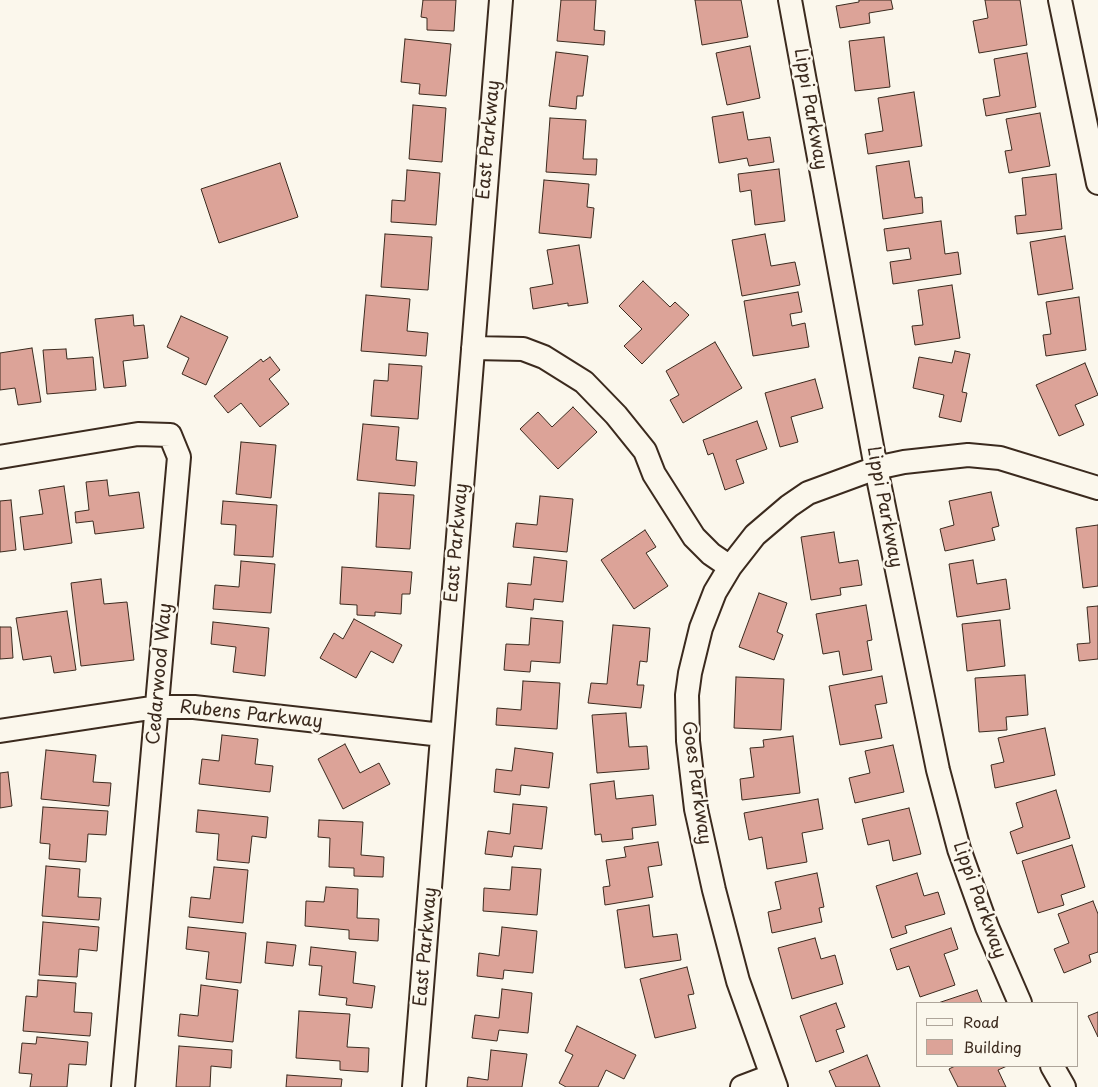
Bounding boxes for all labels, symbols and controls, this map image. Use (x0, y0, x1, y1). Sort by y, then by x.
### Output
street label: Lippi Parkway (789, 47, 831, 171)
street label: East Parkway (473, 79, 505, 201)
street label: Lippi Parkway (862, 445, 906, 569)
street label: East Parkway (441, 482, 473, 604)
street label: Cedarwood Way (143, 602, 177, 746)
street label: Rubens Parkway (178, 697, 324, 733)
street label: Goes Parkway (677, 720, 715, 846)
street label: Lippi Parkway (948, 839, 1010, 961)
street label: East Parkway (410, 886, 442, 1008)
legend (916, 1002, 1078, 1067)
text: Road (963, 1010, 999, 1033)
text: Building (963, 1035, 1022, 1058)

